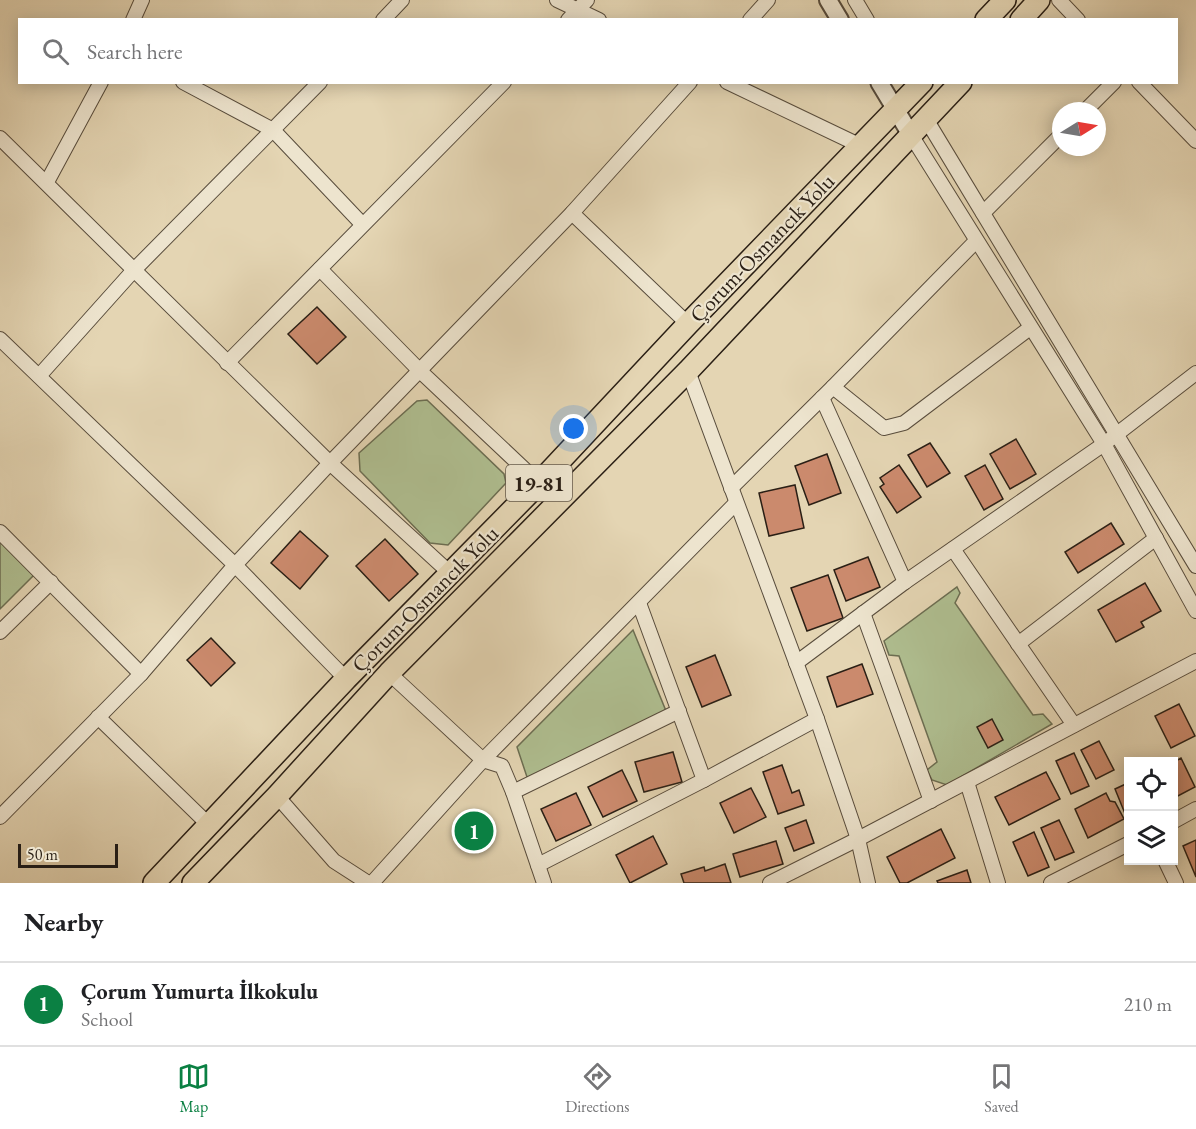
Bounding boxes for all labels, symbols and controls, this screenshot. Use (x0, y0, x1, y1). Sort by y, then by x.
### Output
search box (18, 18, 1178, 84)
icon: search (39, 35, 72, 68)
text: Search here (87, 37, 182, 66)
north arrow (1052, 102, 1106, 156)
street label: Çorum-Osmancık Yolu (683, 167, 841, 329)
your location (559, 414, 588, 443)
road number: 19-81 (506, 465, 572, 501)
street label: Çorum-Osmancık Yolu (345, 519, 505, 679)
map controls (1124, 757, 1178, 865)
button: locate (1124, 757, 1178, 811)
pin: 1 (454, 808, 494, 854)
button: layers (1124, 811, 1178, 865)
scale bar (18, 841, 118, 868)
text: 50 m (27, 844, 58, 865)
text: Nearby (24, 905, 104, 939)
text: Çorum Yumurta İlkokulu (81, 977, 318, 1006)
text: 1 (38, 991, 49, 1017)
text: 210 m (1124, 991, 1172, 1017)
text: School (81, 1006, 133, 1032)
tab: Map (177, 1060, 210, 1117)
tab: Directions (565, 1060, 630, 1117)
tab: Saved (984, 1060, 1019, 1117)

